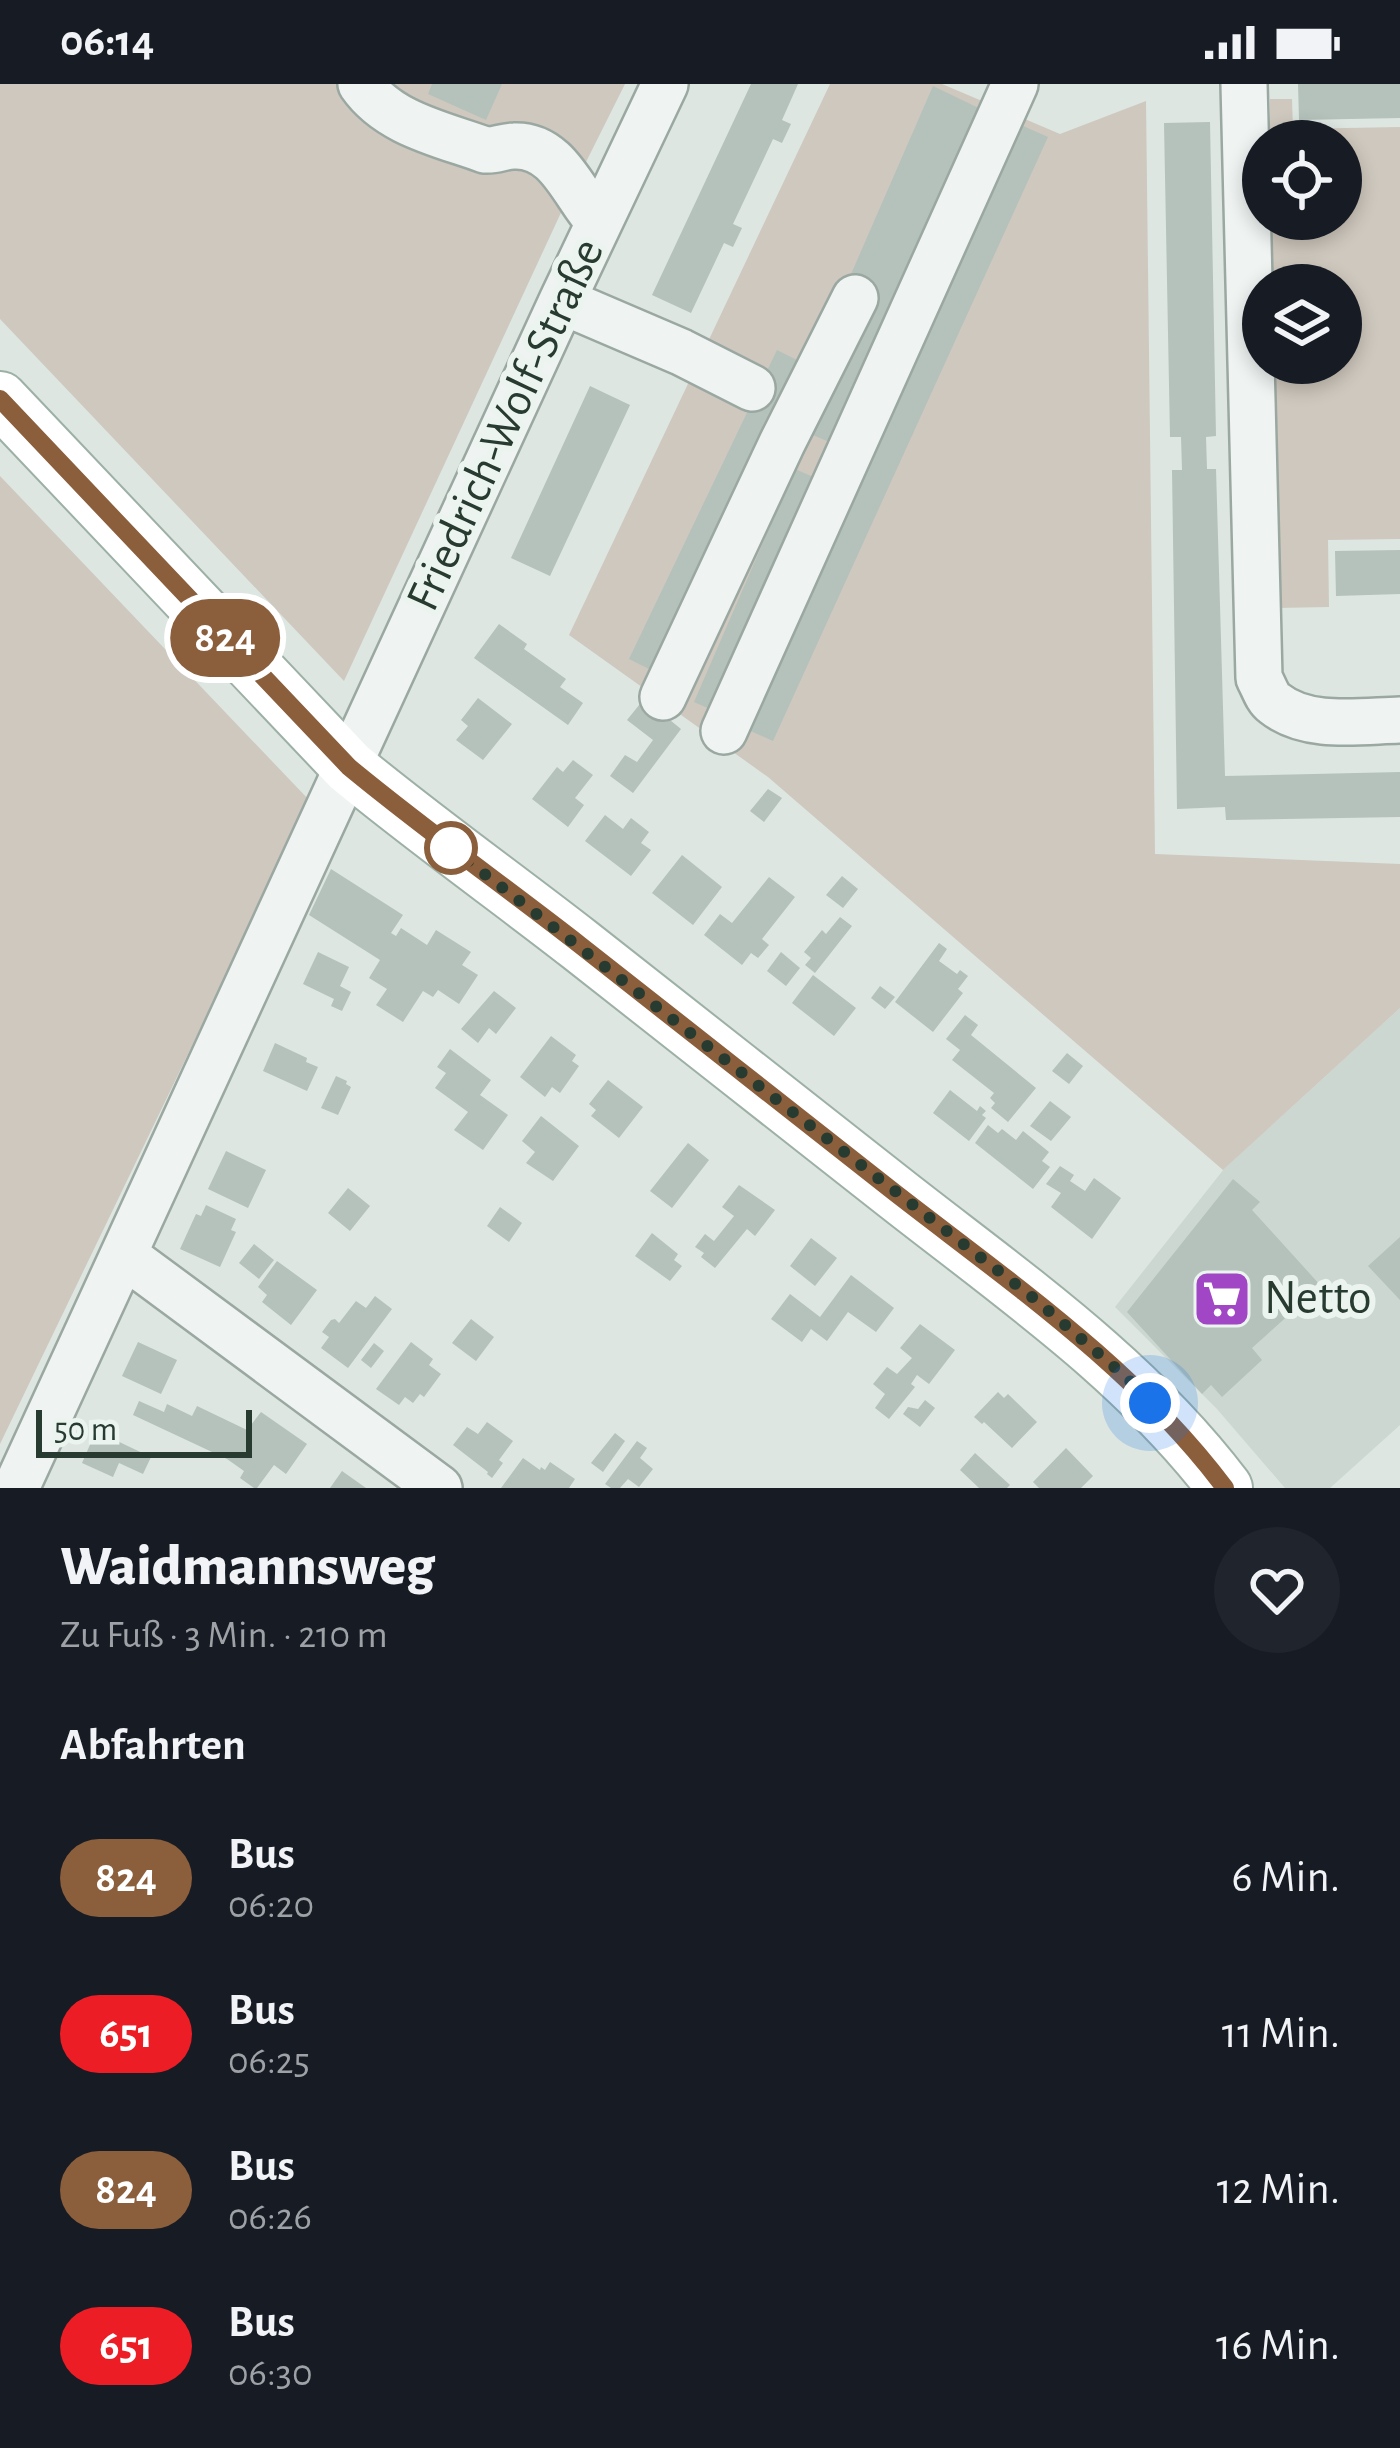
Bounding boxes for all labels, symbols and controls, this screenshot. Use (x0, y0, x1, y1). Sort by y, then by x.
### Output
text: 06:14 (60, 19, 154, 64)
map controls (1242, 120, 1362, 384)
button: locate (1242, 120, 1362, 240)
street label: Friedrich-Wolf-Straße (399, 232, 613, 618)
button: layers (1242, 264, 1362, 384)
line badge: 824 (156, 599, 294, 677)
text: 824 (194, 617, 256, 659)
unlabelled marker (426, 823, 476, 873)
supermarket icon: Netto (1191, 1268, 1253, 1330)
place label: Netto (1264, 1275, 1371, 1323)
your location (1120, 1373, 1180, 1433)
scale bar (36, 1404, 252, 1457)
text: 50 m (54, 1414, 117, 1447)
button: heart (1214, 1527, 1340, 1653)
text: Waidmannsweg (60, 1538, 434, 1595)
text: Zu Fuß · 3 Min. · 210 m (60, 1616, 388, 1655)
text: Abfahrten (60, 1723, 246, 1768)
text: Bus (228, 1832, 295, 1877)
text: 6 Min. (1232, 1855, 1340, 1900)
text: 824 (95, 1857, 157, 1899)
text: 06:20 (228, 1886, 314, 1925)
text: Bus (228, 1988, 295, 2033)
text: 11 Min. (1222, 2011, 1340, 2056)
text: 651 (99, 2013, 153, 2055)
text: 06:25 (228, 2042, 310, 2081)
text: Bus (228, 2144, 295, 2189)
text: 12 Min. (1217, 2167, 1340, 2212)
text: 824 (95, 2169, 157, 2211)
text: 06:26 (228, 2198, 312, 2237)
text: Bus (228, 2300, 295, 2345)
text: 16 Min. (1216, 2323, 1340, 2368)
text: 651 (99, 2325, 153, 2367)
text: 06:30 (228, 2354, 313, 2393)

